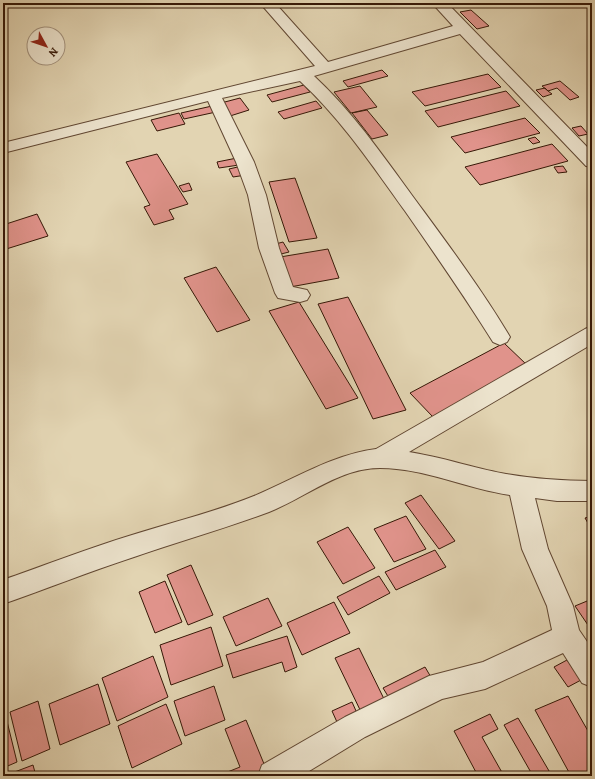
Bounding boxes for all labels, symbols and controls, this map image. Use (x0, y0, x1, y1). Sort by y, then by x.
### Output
north arrow (26, 26, 66, 66)
text: N (45, 44, 62, 60)

